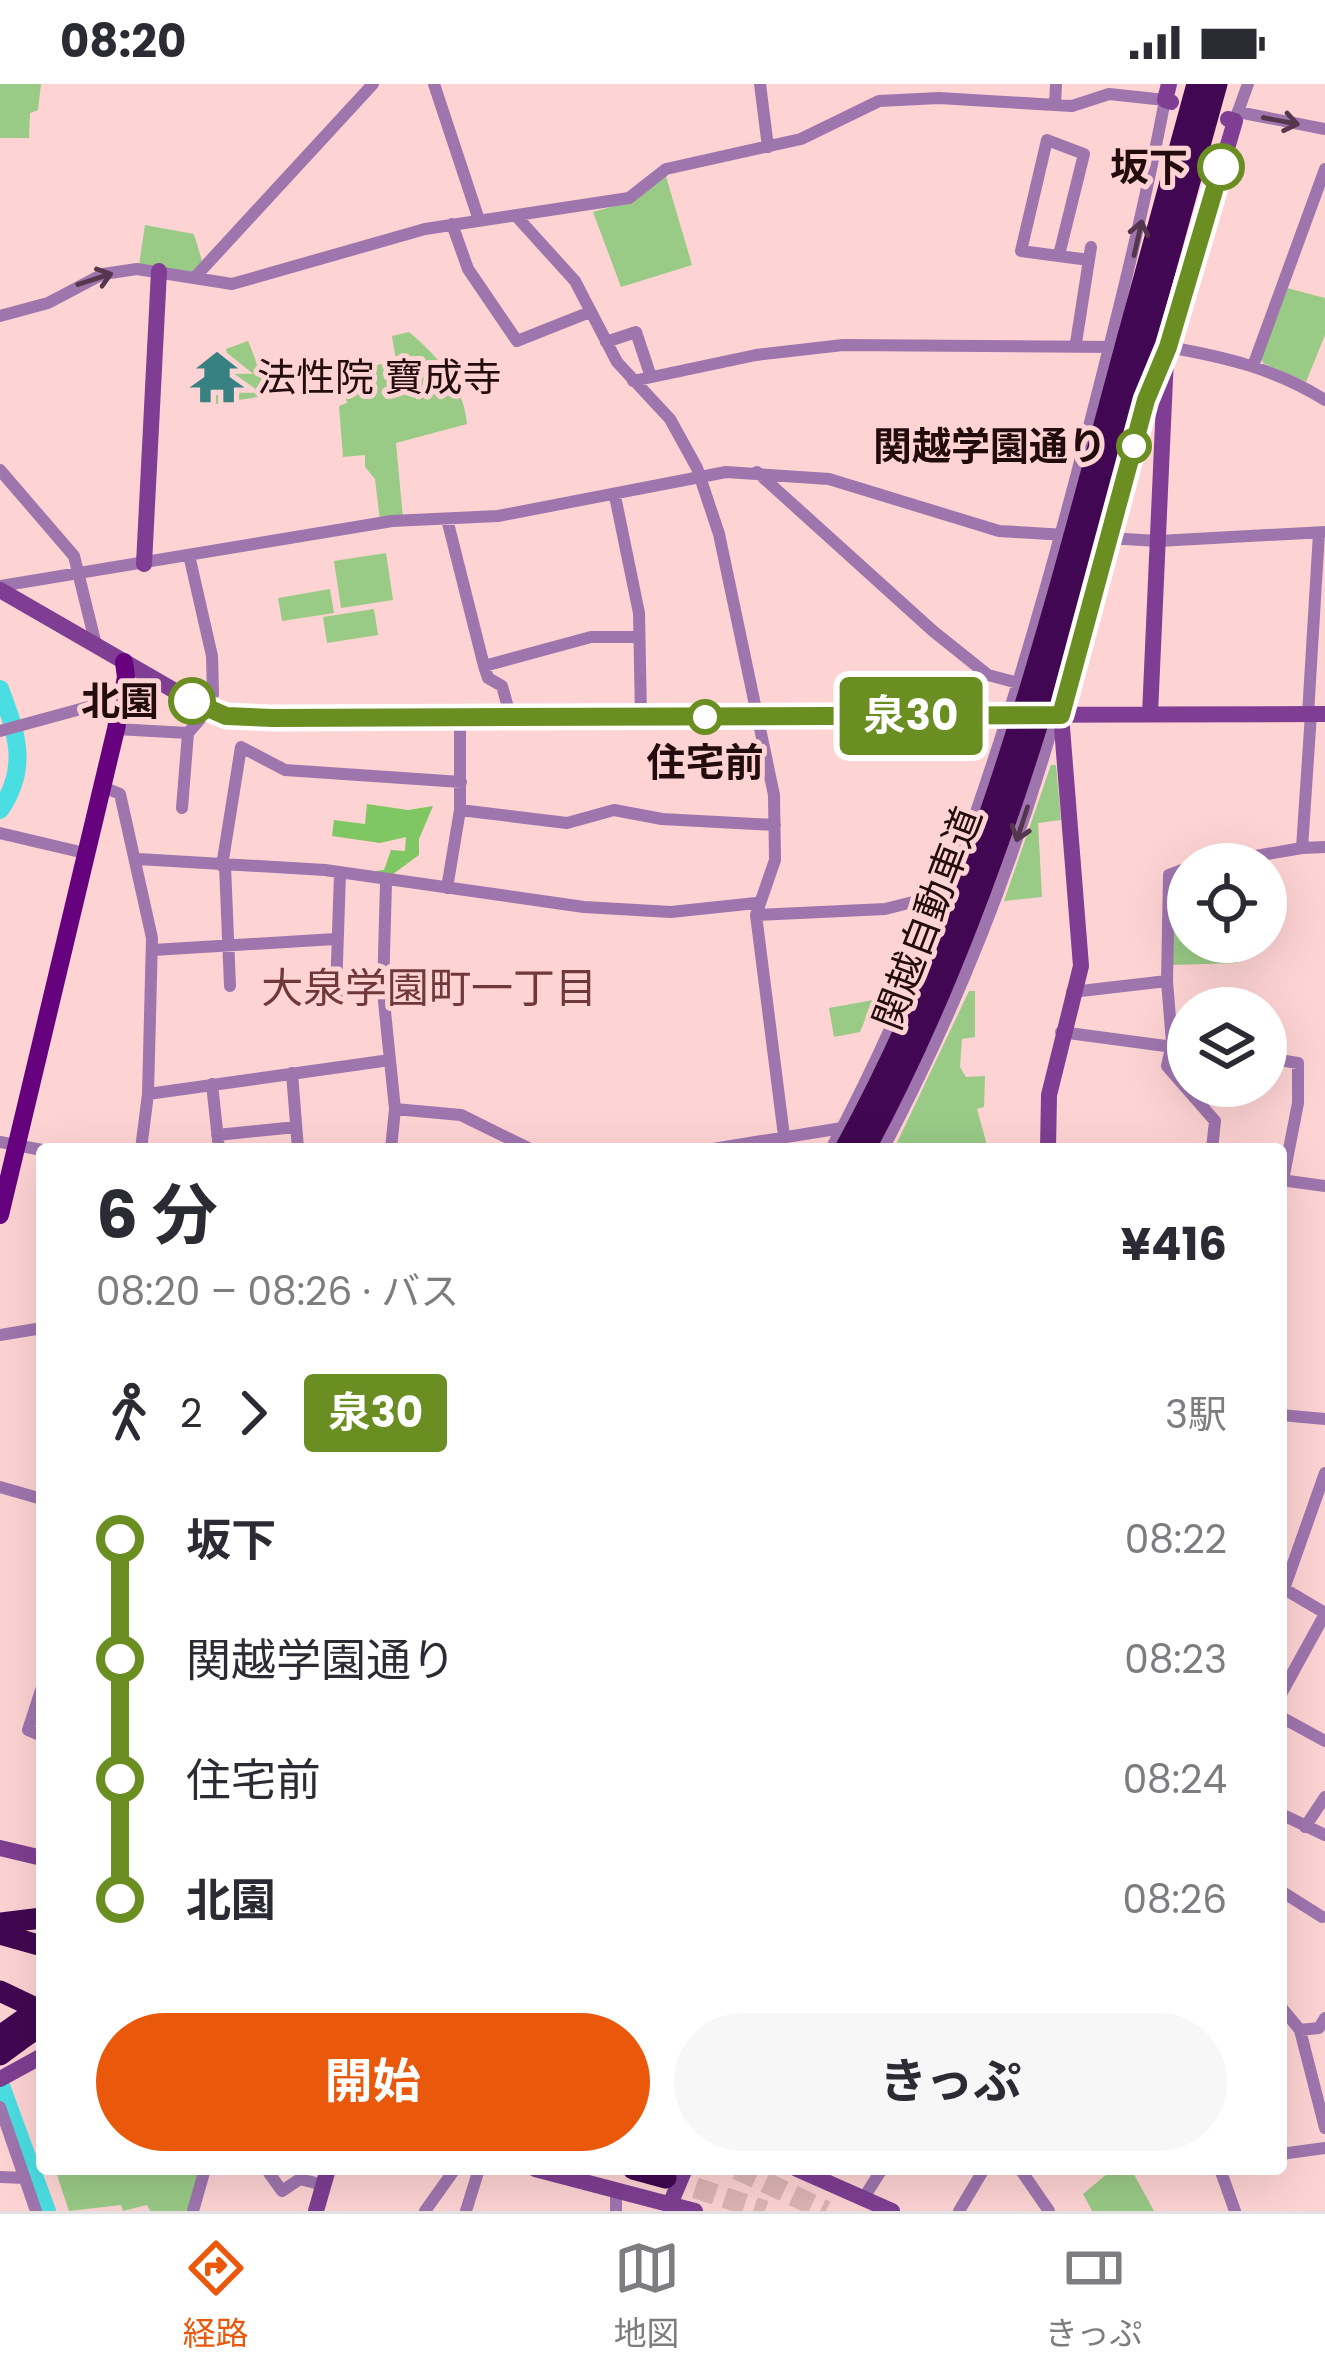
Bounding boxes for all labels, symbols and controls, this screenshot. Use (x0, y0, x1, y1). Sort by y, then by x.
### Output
text: 08:20 (60, 10, 186, 73)
one-way arrow (1261, 111, 1300, 133)
place label: 坂下 (1110, 140, 1188, 195)
marker: 坂下 (1199, 145, 1243, 189)
one-way arrow (1128, 219, 1150, 257)
one-way arrow (75, 266, 113, 288)
temple icon: 法性院 寶成寺 (188, 348, 246, 406)
place label: 法性院 寶成寺 (257, 350, 501, 405)
place label: 関越学園通り (873, 419, 1107, 474)
marker: 関越学園通り (1118, 430, 1150, 462)
place label: 北園 (81, 674, 159, 729)
line badge: 泉30 (842, 677, 980, 755)
marker: 北園 (170, 679, 214, 723)
text: 泉30 (864, 686, 958, 745)
marker: 住宅前 (689, 701, 721, 733)
place label: 住宅前 (646, 735, 764, 790)
street label: 関越自動車道 (860, 799, 995, 1037)
one-way arrow (1010, 804, 1032, 842)
map controls (1167, 843, 1287, 1107)
button: locate (1167, 843, 1287, 963)
district label: 大泉学園町一丁目 (261, 959, 597, 1018)
button: layers (1167, 987, 1287, 1107)
text: 6 分 (96, 1169, 218, 1261)
text: ¥416 (1121, 1213, 1227, 1276)
text: 08:20 – 08:26 · バス (96, 1264, 459, 1319)
icon: walk (96, 1380, 162, 1446)
icon: forward (220, 1380, 286, 1446)
text: 泉30 (328, 1383, 423, 1442)
text: 2 (180, 1386, 202, 1441)
text: 3駅 (1165, 1387, 1227, 1442)
text: 坂下 (186, 1509, 276, 1572)
text: 08:22 (1125, 1512, 1227, 1567)
text: 関越学園通り (186, 1629, 456, 1692)
text: 08:23 (1124, 1632, 1227, 1687)
text: 住宅前 (186, 1749, 321, 1812)
text: 08:24 (1123, 1752, 1227, 1807)
text: 北園 (186, 1869, 276, 1932)
text: 08:26 (1122, 1872, 1227, 1927)
button: 開始 (96, 2013, 650, 2151)
button: きっぷ (674, 2013, 1227, 2151)
tab: 経路 (183, 2235, 249, 2359)
tab: 地図 (614, 2235, 680, 2359)
tab: きっぷ (1045, 2235, 1142, 2359)

